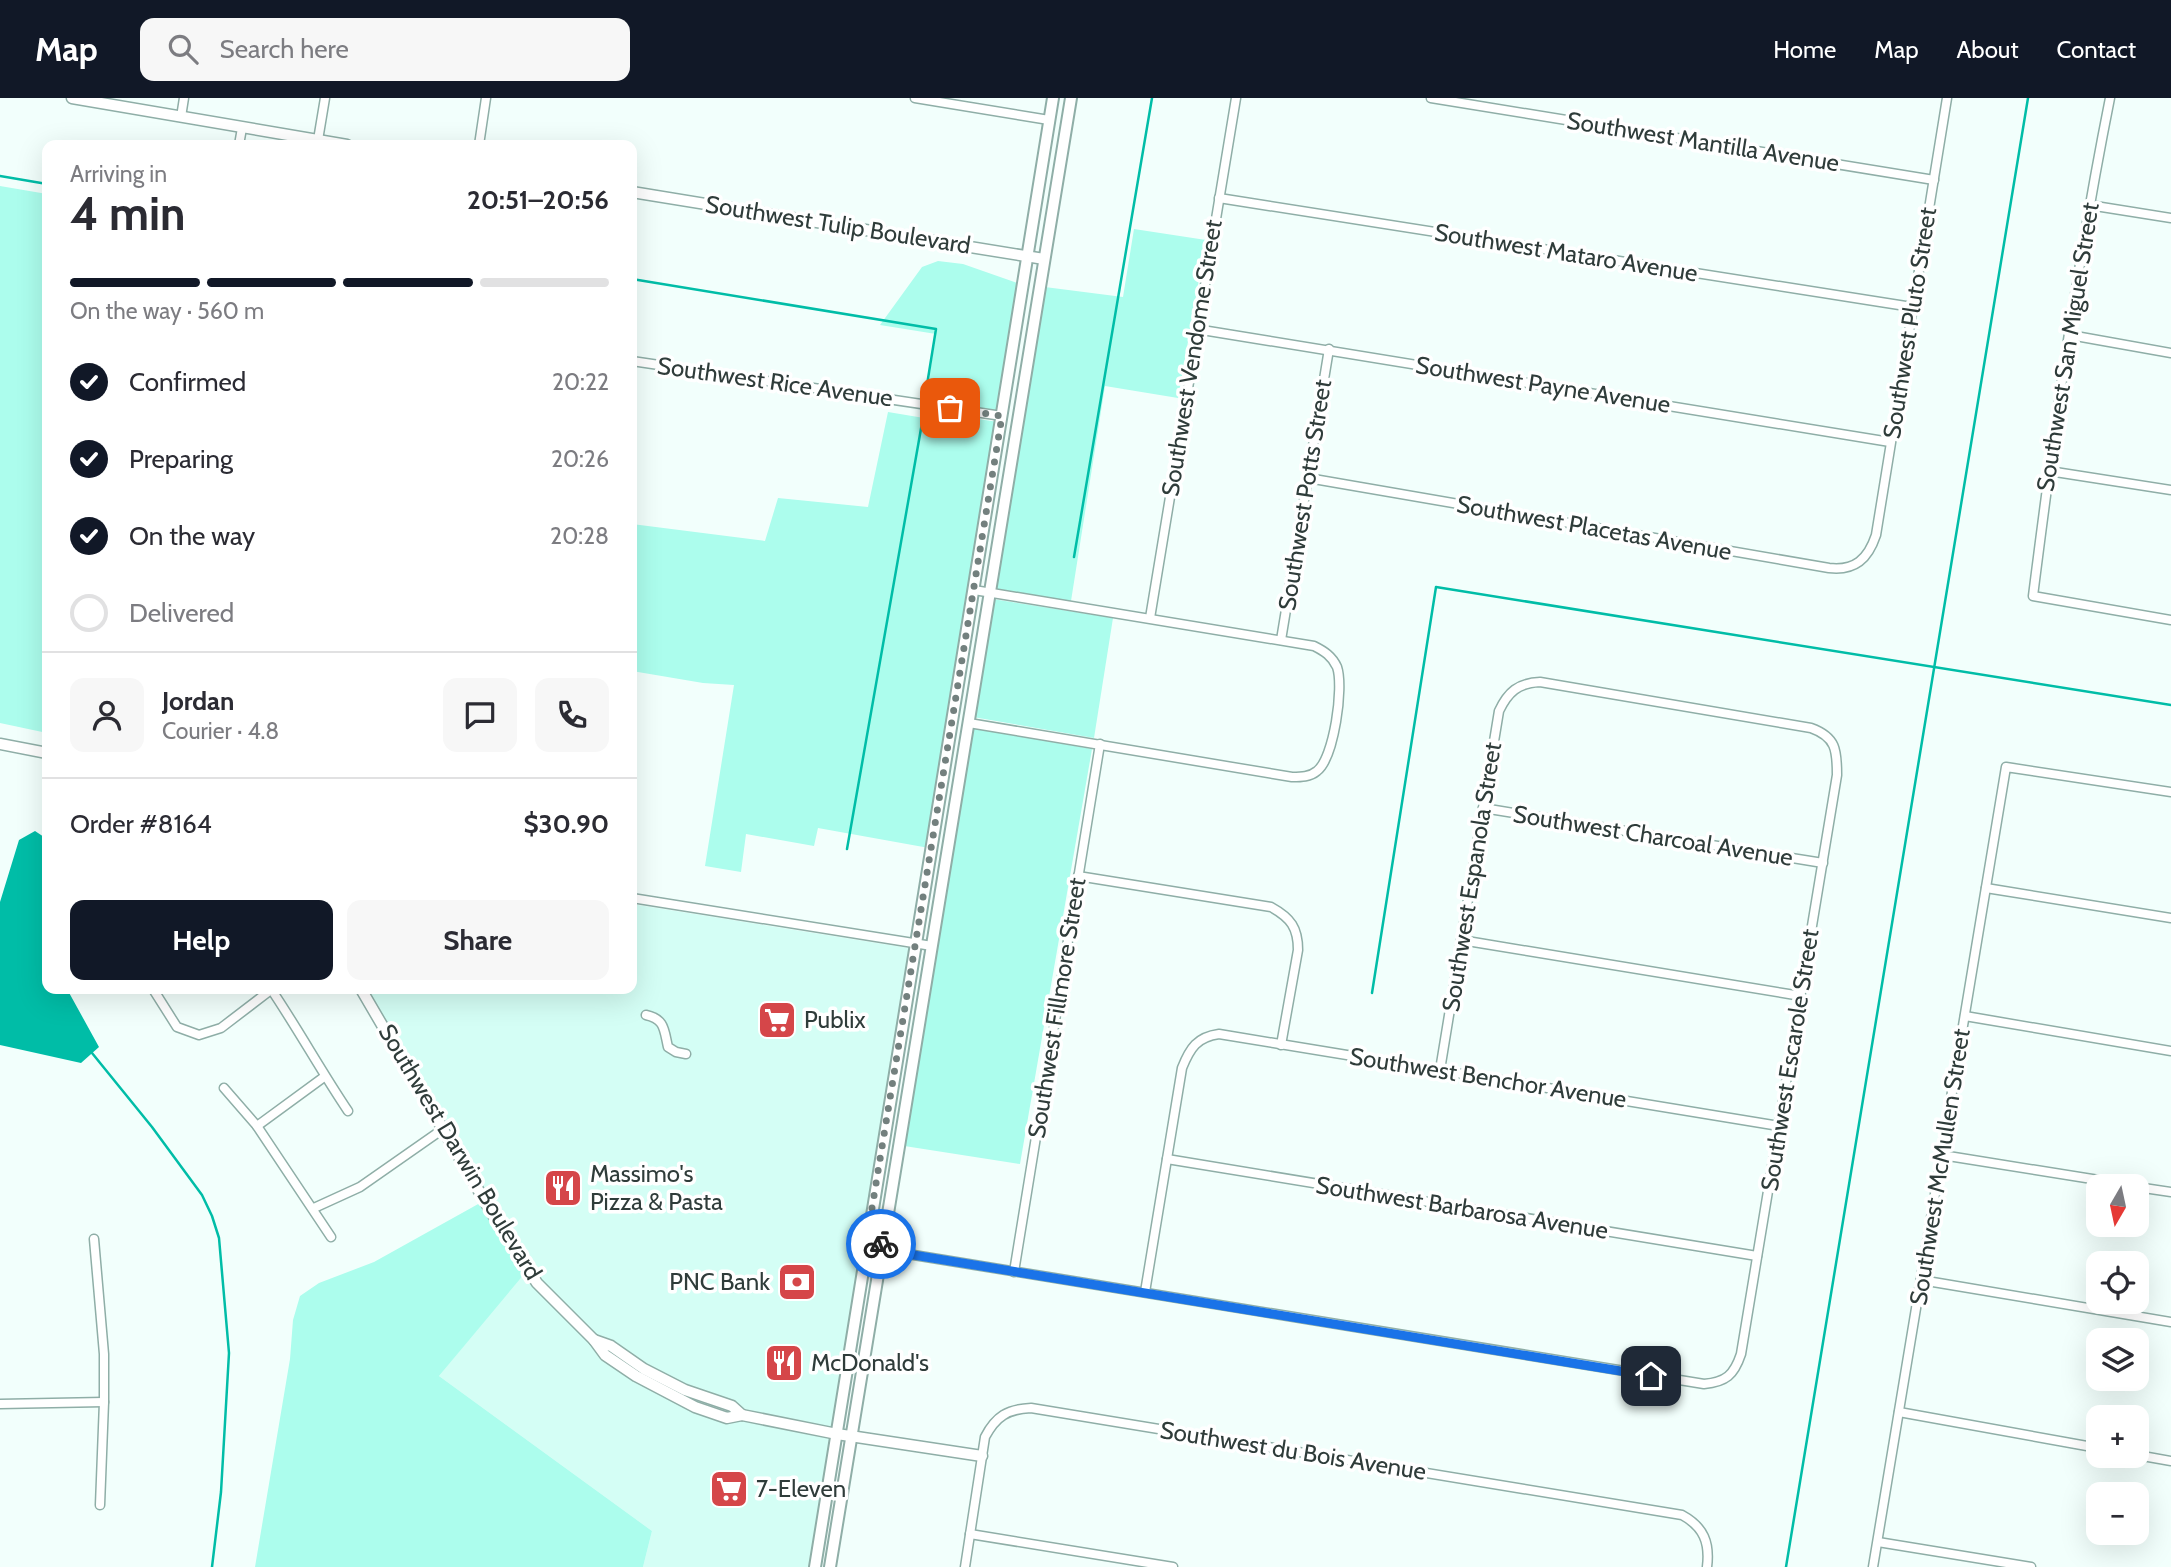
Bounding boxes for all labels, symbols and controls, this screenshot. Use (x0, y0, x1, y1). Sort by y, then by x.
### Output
search box (140, 18, 630, 81)
text: Map (35, 29, 98, 69)
icon: search (164, 30, 202, 68)
text: Search here (220, 33, 349, 65)
text: Home (1773, 35, 1836, 64)
text: Map (1874, 35, 1919, 64)
text: About (1957, 35, 2019, 64)
text: Contact (2057, 35, 2136, 64)
street label: Southwest Mantilla Avenue (1565, 106, 1841, 177)
text: Arriving in (70, 160, 167, 188)
text: 20:51–20:56 (467, 184, 609, 216)
text: 4 min (70, 186, 185, 242)
street label: Southwest Tulip Boulevard (703, 189, 973, 260)
street label: Southwest San Miguel Street (2030, 200, 2105, 493)
street label: Southwest Pluto Street (1877, 205, 1942, 441)
street label: Southwest Mataro Avenue (1432, 217, 1700, 288)
street label: Southwest Vendome Street (1155, 218, 1228, 498)
text: On the way · 560 m (70, 297, 264, 325)
street label: Southwest Payne Avenue (1414, 350, 1672, 419)
street label: Southwest Rice Avenue (655, 351, 895, 412)
icon: check (70, 363, 108, 401)
text: Confirmed (129, 366, 246, 398)
text: 20:22 (552, 368, 609, 396)
street label: Southwest Potts Street (1272, 377, 1337, 612)
pin (920, 378, 980, 438)
icon: bag (931, 389, 969, 427)
icon: check (70, 440, 108, 478)
text: Preparing (129, 443, 233, 475)
text: 20:26 (551, 445, 609, 473)
street label: Southwest Placetas Avenue (1454, 489, 1734, 566)
icon: check (70, 517, 108, 555)
text: On the way (129, 520, 255, 552)
text: 20:28 (550, 522, 609, 550)
text: Delivered (129, 597, 234, 629)
button: person (70, 678, 144, 752)
button: chat (443, 678, 517, 752)
button: phone (535, 678, 609, 752)
text: Jordan (162, 685, 234, 717)
text: Courier · 4.8 (162, 717, 279, 745)
street label: Southwest Espanola Street (1436, 740, 1507, 1014)
street label: Southwest Charcoal Avenue (1511, 799, 1795, 872)
text: Order #8164 (70, 808, 212, 840)
text: $30.90 (523, 808, 609, 840)
street label: Southwest Fillmore Street (1022, 876, 1091, 1140)
button: Help (70, 900, 333, 980)
button: Share (347, 900, 609, 980)
street label: Southwest Escarole Street (1754, 927, 1825, 1193)
supermarket icon: Publix (756, 999, 798, 1041)
place label: Publix (804, 1005, 866, 1034)
street label: Southwest Darwin Boulevard (373, 1019, 548, 1285)
street label: Southwest McMullen Street (1903, 1027, 1976, 1307)
street label: Southwest Benchor Avenue (1348, 1041, 1629, 1114)
place label: Massimo's Pizza & Pasta (590, 1159, 723, 1216)
restaurant icon: Massimo's Pizza & Pasta (542, 1167, 584, 1209)
street label: Southwest Barbarosa Avenue (1314, 1170, 1610, 1245)
north arrow (2086, 1174, 2149, 1237)
map controls (2086, 1174, 2149, 1545)
courier (846, 1209, 916, 1279)
icon: bike (862, 1225, 900, 1263)
button: locate (2086, 1251, 2149, 1314)
bank icon: PNC Bank (776, 1261, 818, 1303)
place label: PNC Bank (669, 1267, 770, 1296)
button: layers (2086, 1328, 2149, 1391)
restaurant icon: McDonald's (763, 1342, 805, 1384)
pin (1621, 1346, 1681, 1406)
place label: McDonald's (811, 1348, 929, 1377)
icon: home (1632, 1357, 1670, 1395)
button: + (2086, 1405, 2149, 1468)
street label: Southwest du Bois Avenue (1158, 1415, 1428, 1486)
supermarket icon: 7-Eleven (708, 1468, 750, 1510)
place label: 7-Eleven (756, 1474, 846, 1503)
button: − (2086, 1482, 2149, 1545)

